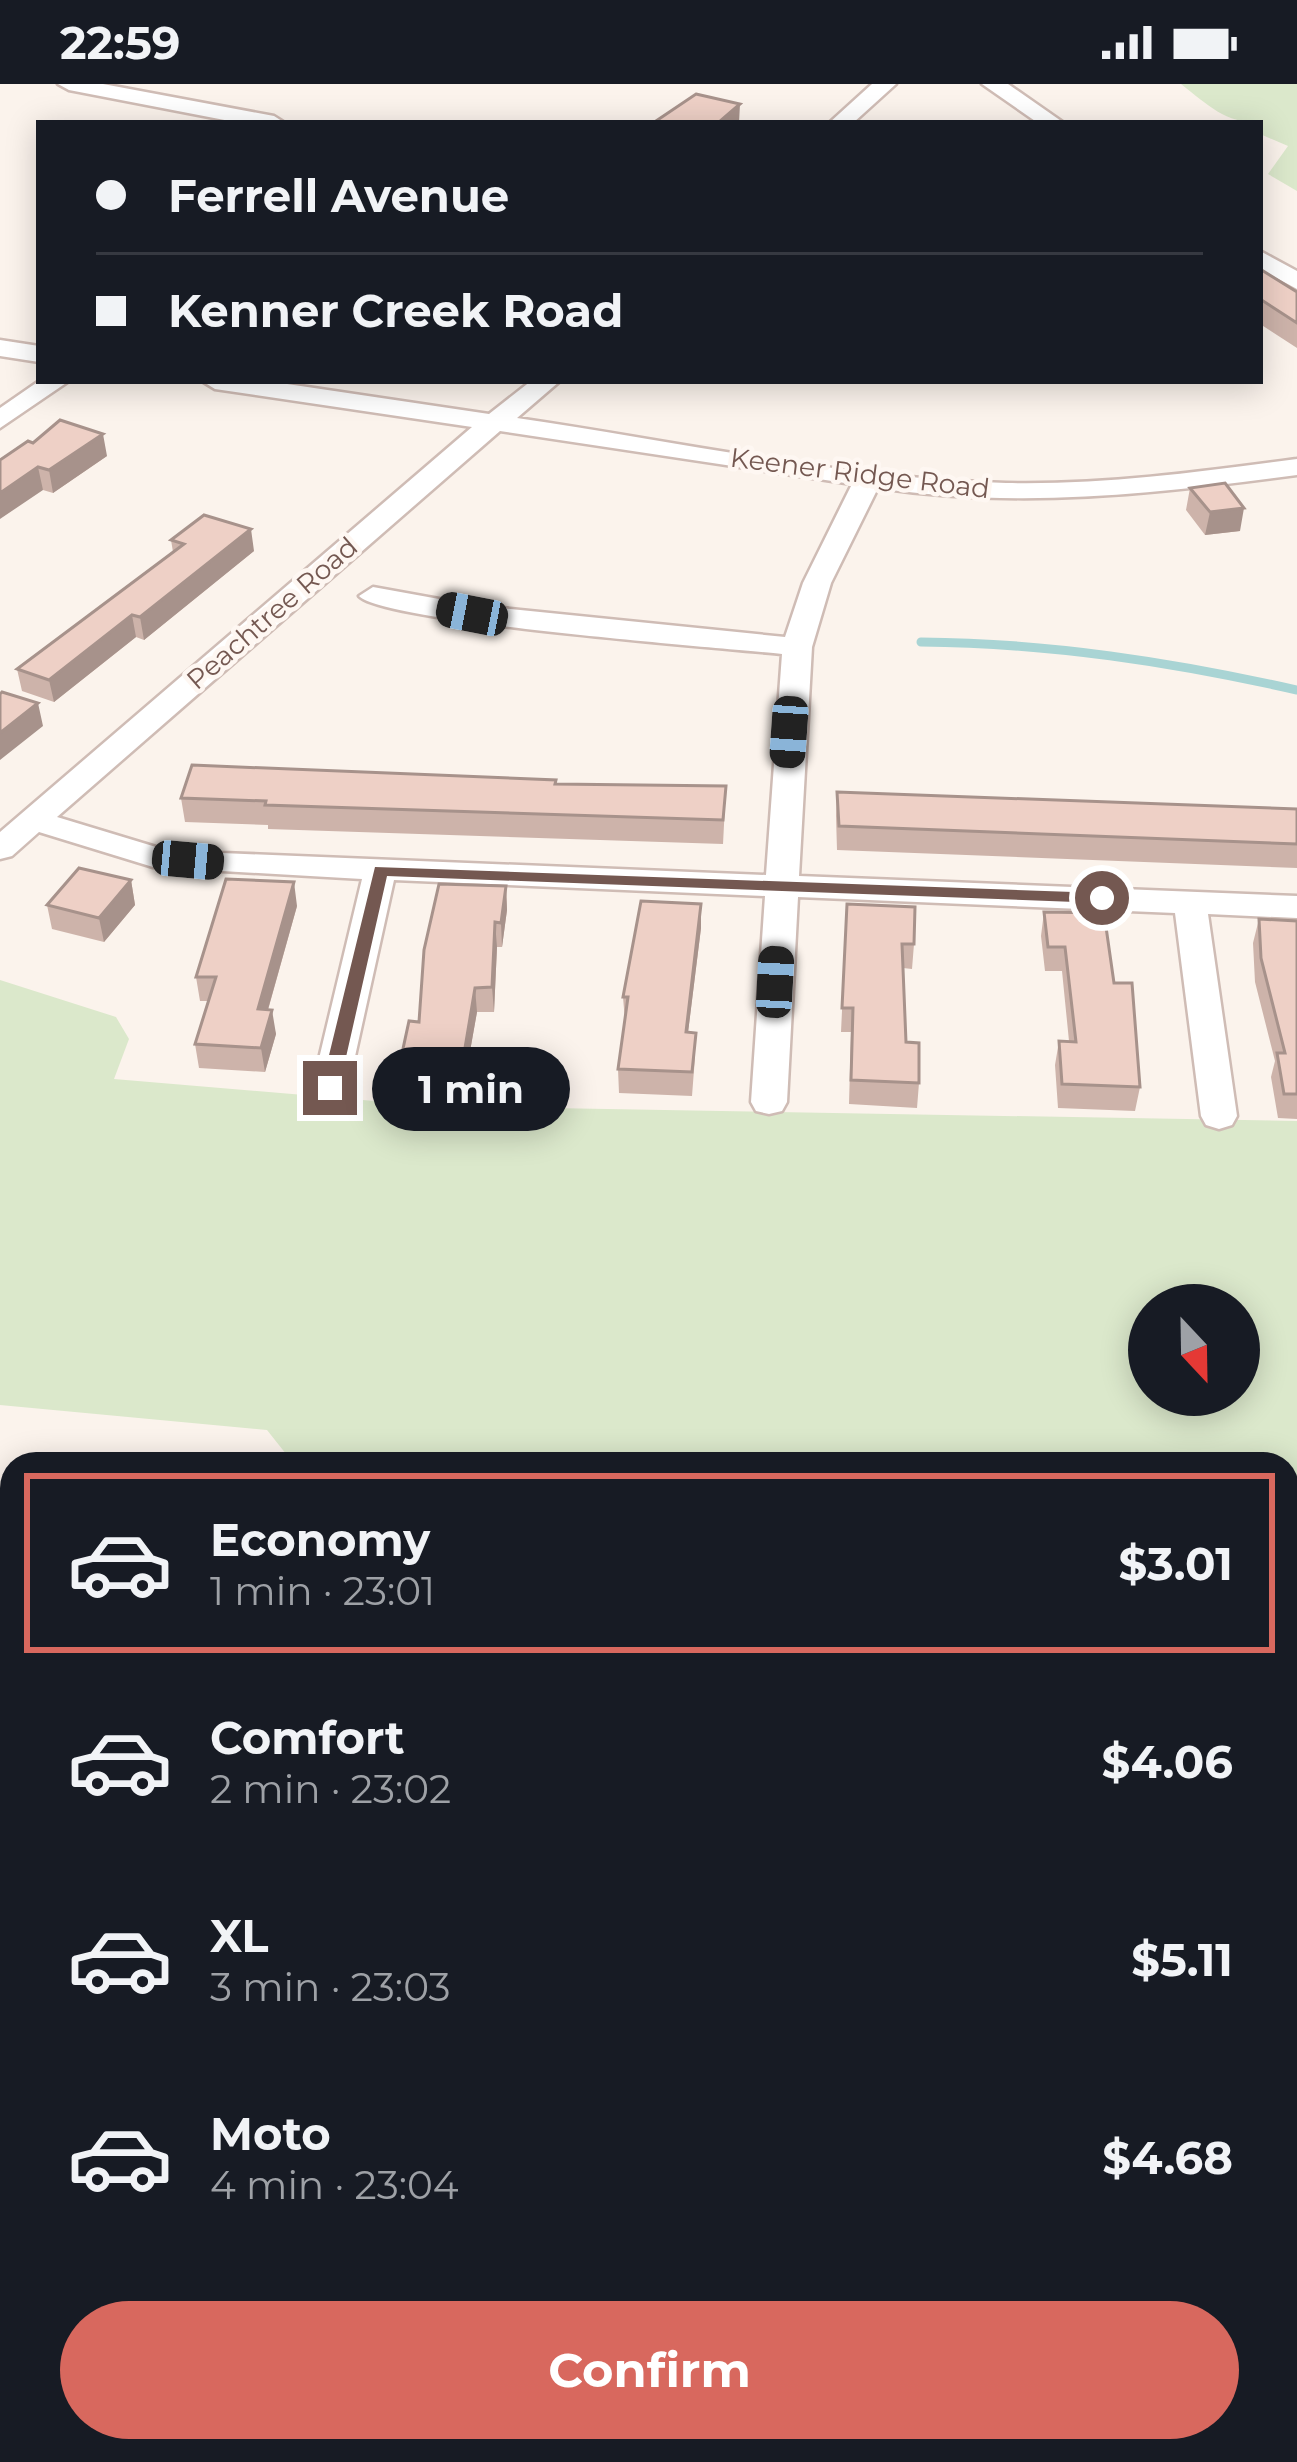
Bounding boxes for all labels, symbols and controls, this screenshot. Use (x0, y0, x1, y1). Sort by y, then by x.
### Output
text: 22:59 (60, 15, 180, 70)
text: Ferrell Avenue (168, 168, 509, 223)
text: Kenner Creek Road (168, 283, 623, 338)
street label: Keener Ridge Road (728, 441, 992, 505)
street label: Peachtree Road (180, 530, 364, 696)
car (433, 589, 511, 639)
car (769, 695, 809, 769)
car (151, 839, 225, 881)
route start (1075, 871, 1129, 925)
car (755, 945, 795, 1019)
callout: 1 min (372, 1046, 570, 1130)
route end (303, 1061, 357, 1115)
text: 1 min (418, 1065, 524, 1113)
north arrow (1128, 1284, 1260, 1416)
map controls (1128, 1284, 1260, 1416)
icon: car (66, 1509, 174, 1617)
text: Economy (210, 1512, 430, 1567)
text: $3.01 (1119, 1536, 1233, 1591)
text: 1 min · 23:01 (210, 1567, 435, 1615)
icon: car (66, 1707, 174, 1815)
text: Comfort (210, 1710, 405, 1765)
text: $4.06 (1102, 1734, 1233, 1789)
text: 2 min · 23:02 (210, 1765, 451, 1813)
icon: car (66, 1905, 174, 2013)
text: XL (210, 1908, 268, 1963)
text: $5.11 (1131, 1932, 1233, 1987)
text: 3 min · 23:03 (210, 1963, 451, 2011)
icon: car (66, 2103, 174, 2211)
text: Moto (210, 2106, 331, 2161)
text: $4.68 (1102, 2130, 1233, 2185)
text: 4 min · 23:04 (210, 2161, 459, 2209)
button: Confirm (60, 2301, 1239, 2439)

